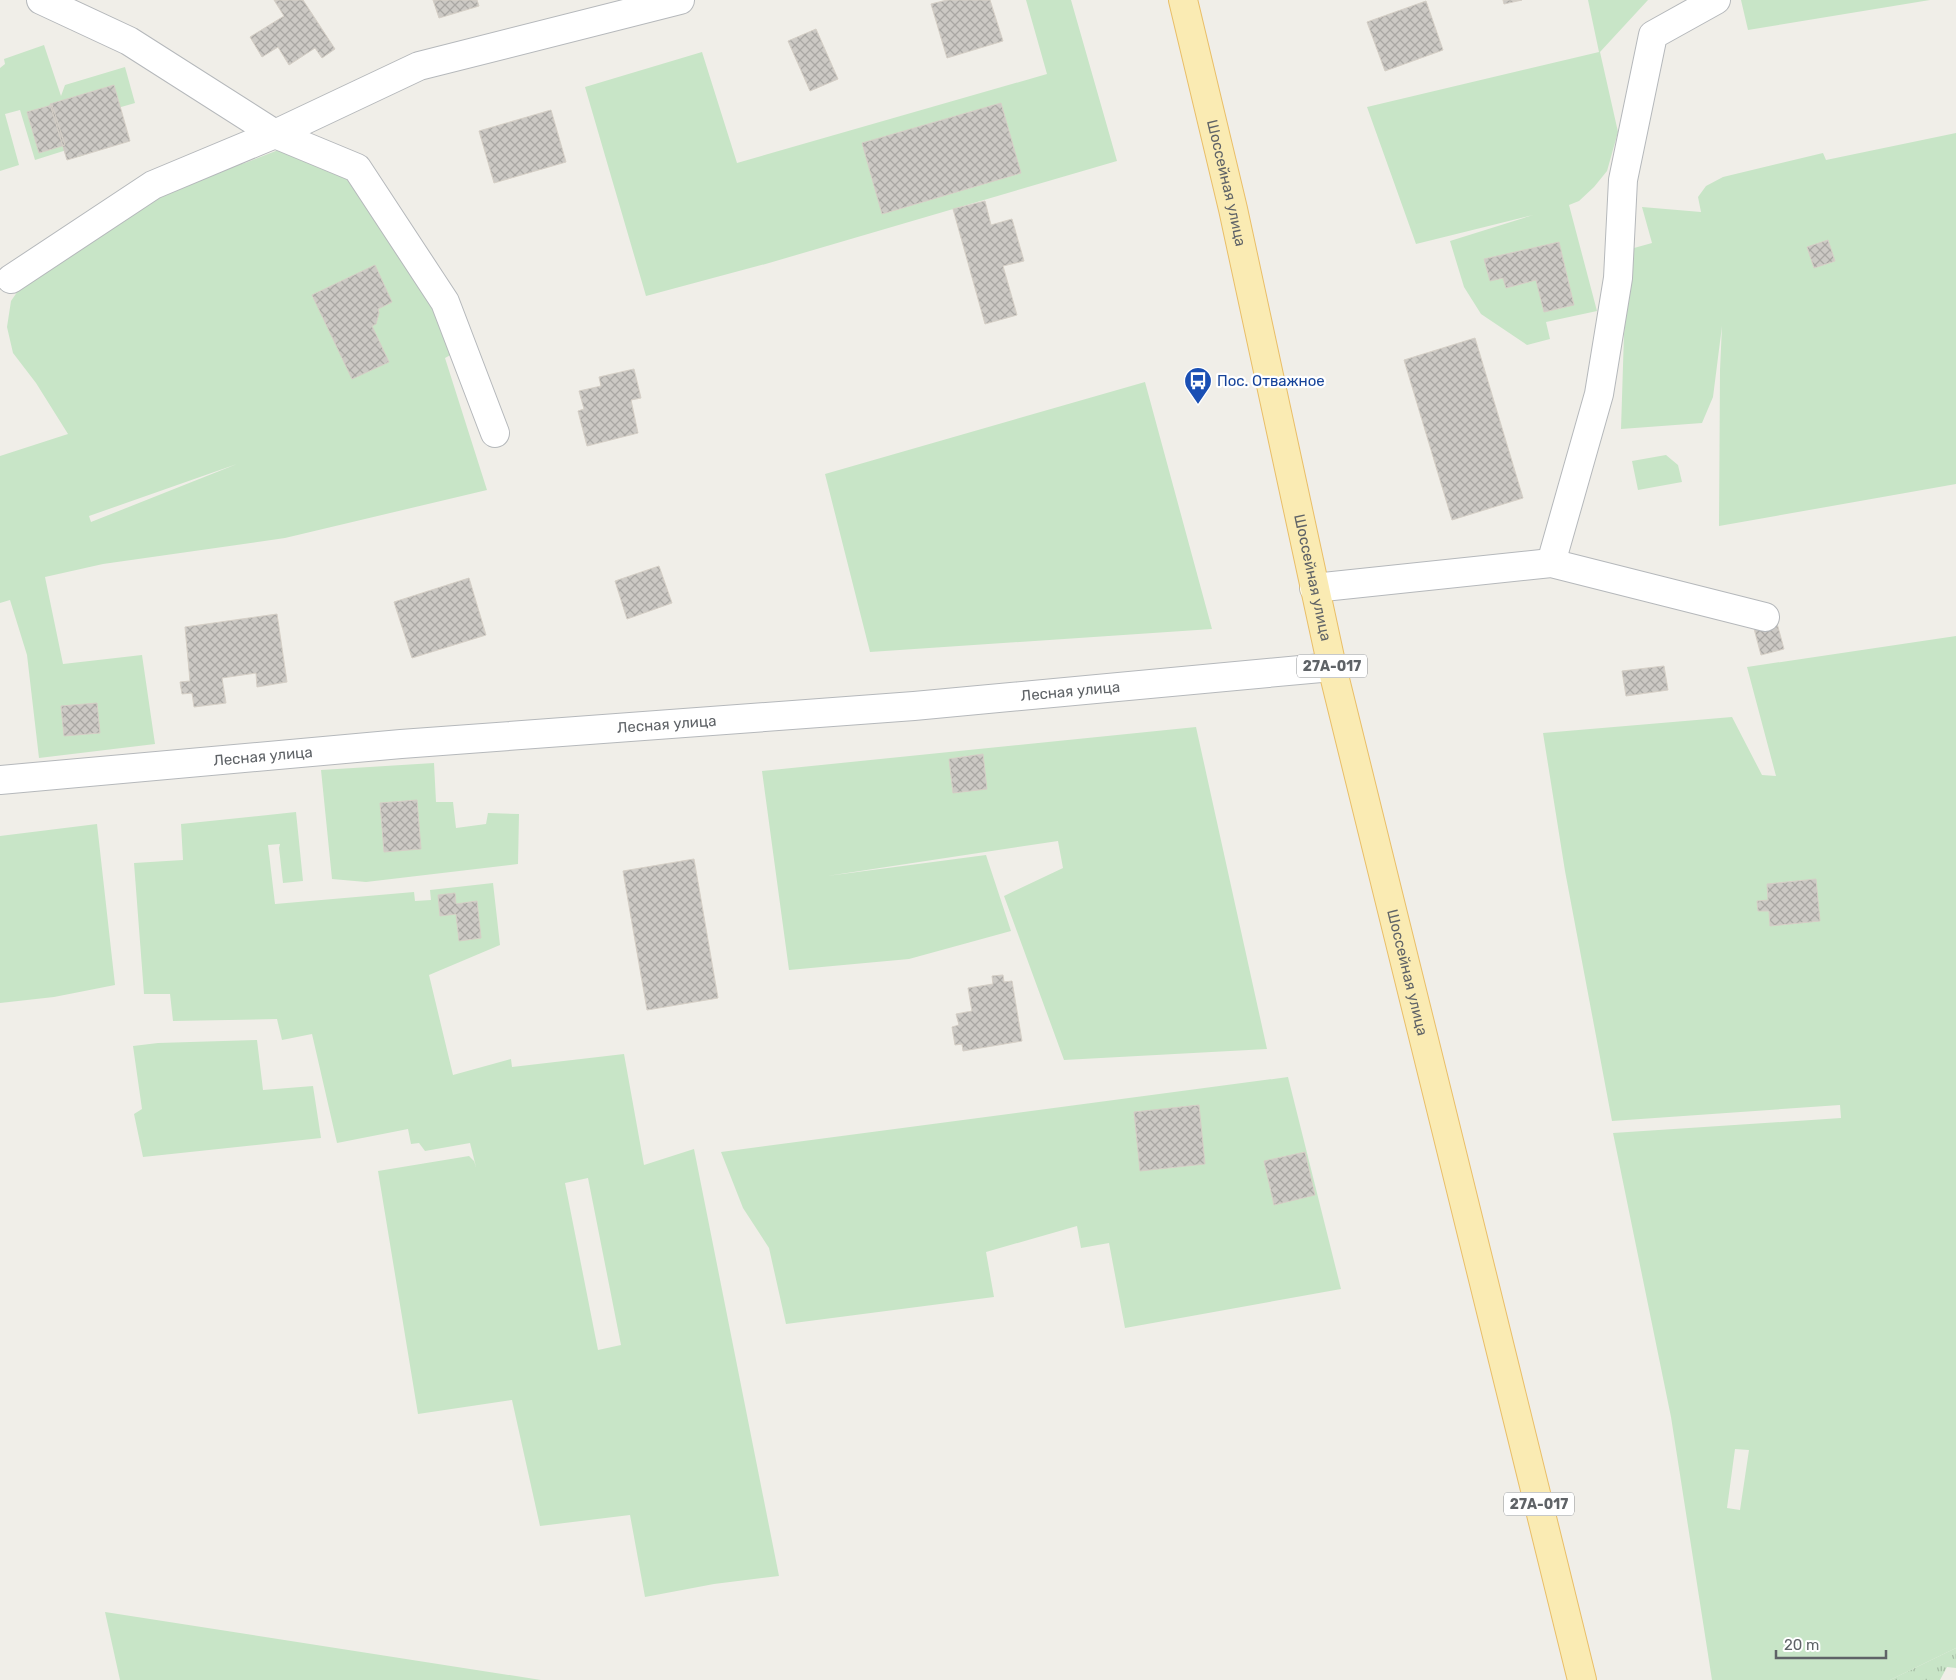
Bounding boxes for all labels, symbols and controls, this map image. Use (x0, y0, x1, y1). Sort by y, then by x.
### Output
street label: Шоссейная улица (1203, 118, 1250, 248)
bus stop icon: Пос. Отважное (1183, 366, 1213, 405)
place label: Пос. Отважное (1217, 372, 1325, 390)
street label: Шоссейная улица (1290, 512, 1335, 643)
road number: 27А-017 (1297, 654, 1367, 678)
street label: Лесная улица (1020, 678, 1121, 705)
street label: Лесная улица (616, 712, 717, 737)
street label: Лесная улица (212, 743, 313, 770)
street label: Шоссейная улица (1383, 907, 1432, 1037)
road number: 27А-017 (1504, 1492, 1574, 1516)
scale bar (1776, 1628, 1886, 1660)
text: 20 m (1784, 1636, 1819, 1654)

